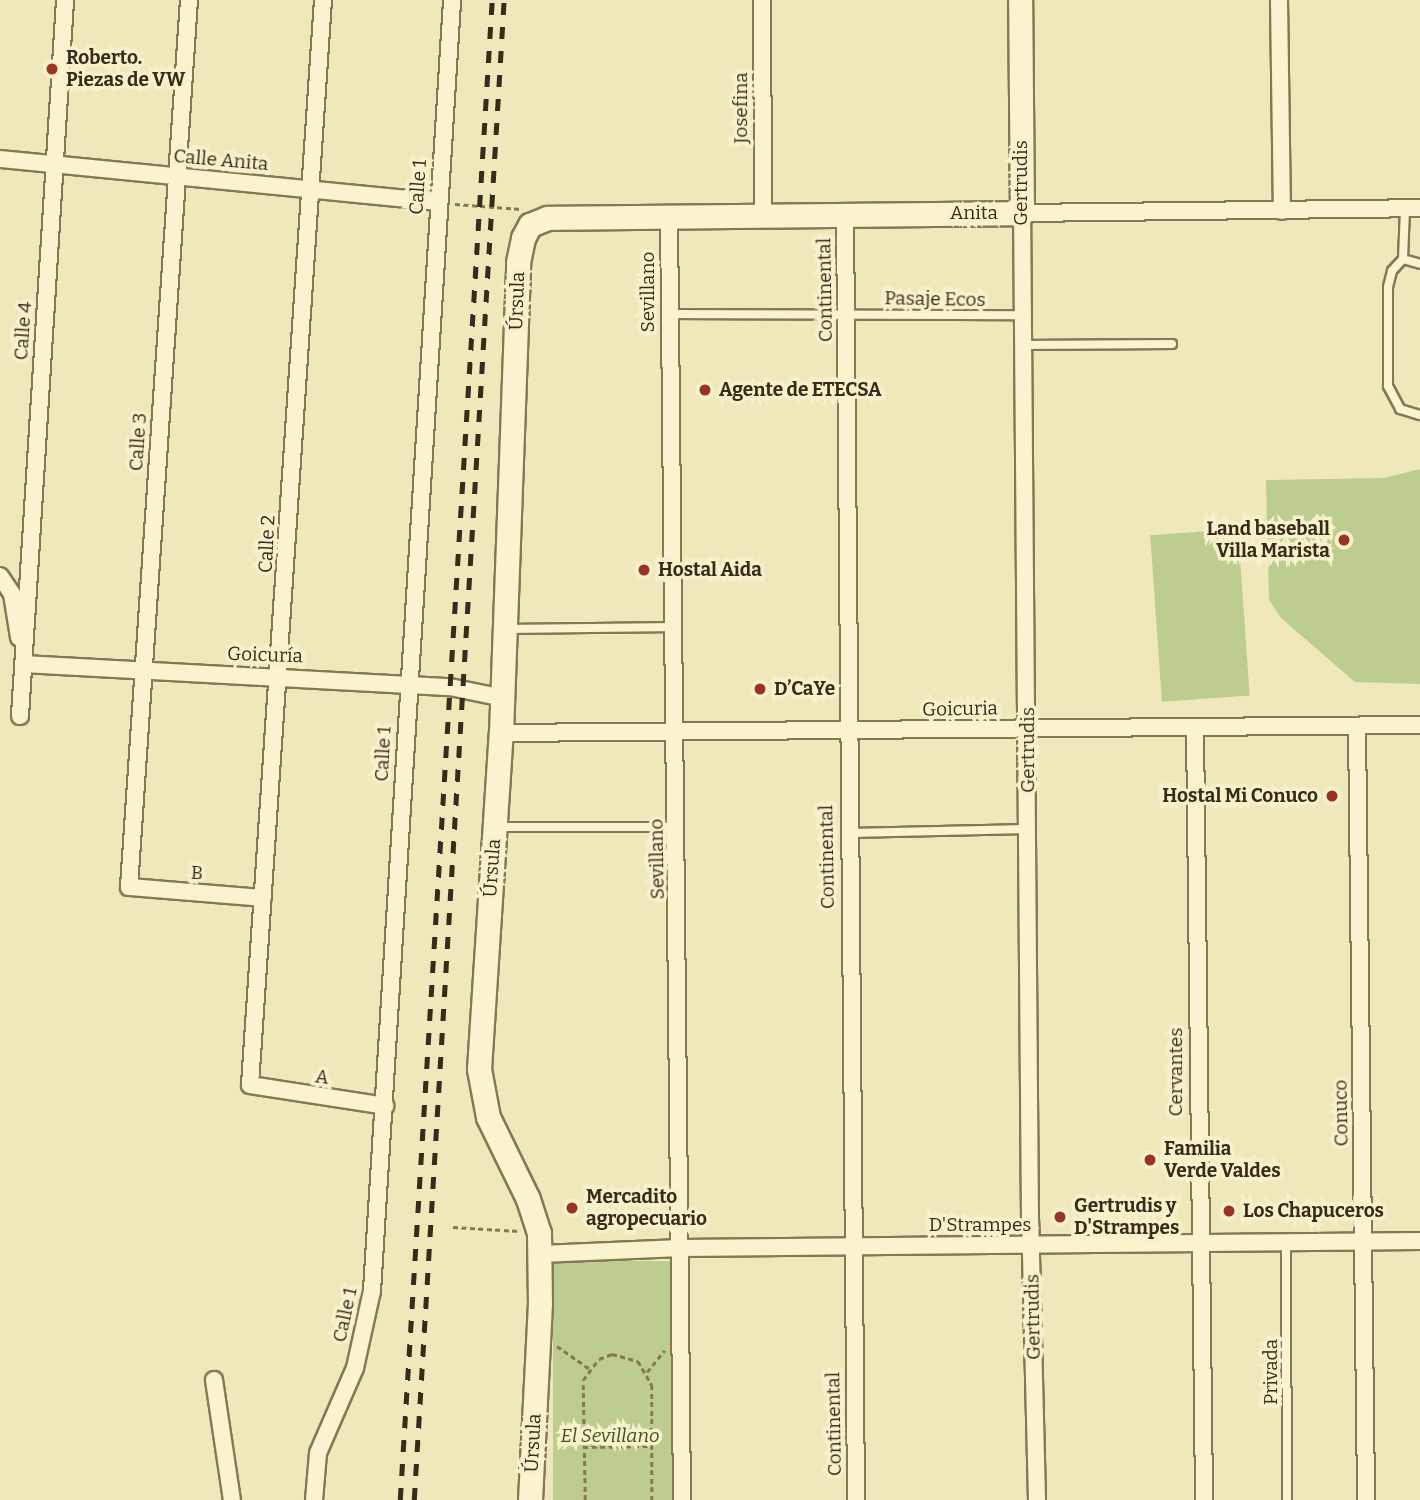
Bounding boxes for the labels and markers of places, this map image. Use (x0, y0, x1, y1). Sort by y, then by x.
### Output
place label: Roberto. Piezas de VW (66, 47, 185, 91)
marker: Roberto. Piezas de VW (44, 61, 60, 77)
place label: Agente de ETECSA (719, 379, 882, 401)
marker: Agente de ETECSA (697, 382, 713, 398)
place label: Land baseball Villa Marista (1206, 518, 1330, 562)
marker: Land baseball Villa Marista (1336, 532, 1352, 548)
place label: Hostal Aida (658, 559, 762, 581)
marker: Hostal Aida (636, 562, 652, 578)
place label: D’CaYe (774, 678, 835, 700)
marker: D’CaYe (752, 681, 768, 697)
place label: Hostal Mi Conuco (1162, 785, 1318, 807)
marker: Hostal Mi Conuco (1324, 788, 1340, 804)
place label: Familia Verde Valdes (1164, 1138, 1281, 1182)
marker: Familia Verde Valdes (1142, 1152, 1158, 1168)
place label: Mercadito agropecuario (586, 1186, 707, 1230)
place label: Gertrudis y D'Strampes (1074, 1195, 1179, 1239)
marker: Mercadito agropecuario (564, 1200, 580, 1216)
place label: Los Chapuceros (1243, 1200, 1384, 1222)
marker: Los Chapuceros (1221, 1203, 1237, 1219)
marker: Gertrudis y D'Strampes (1052, 1209, 1068, 1225)

